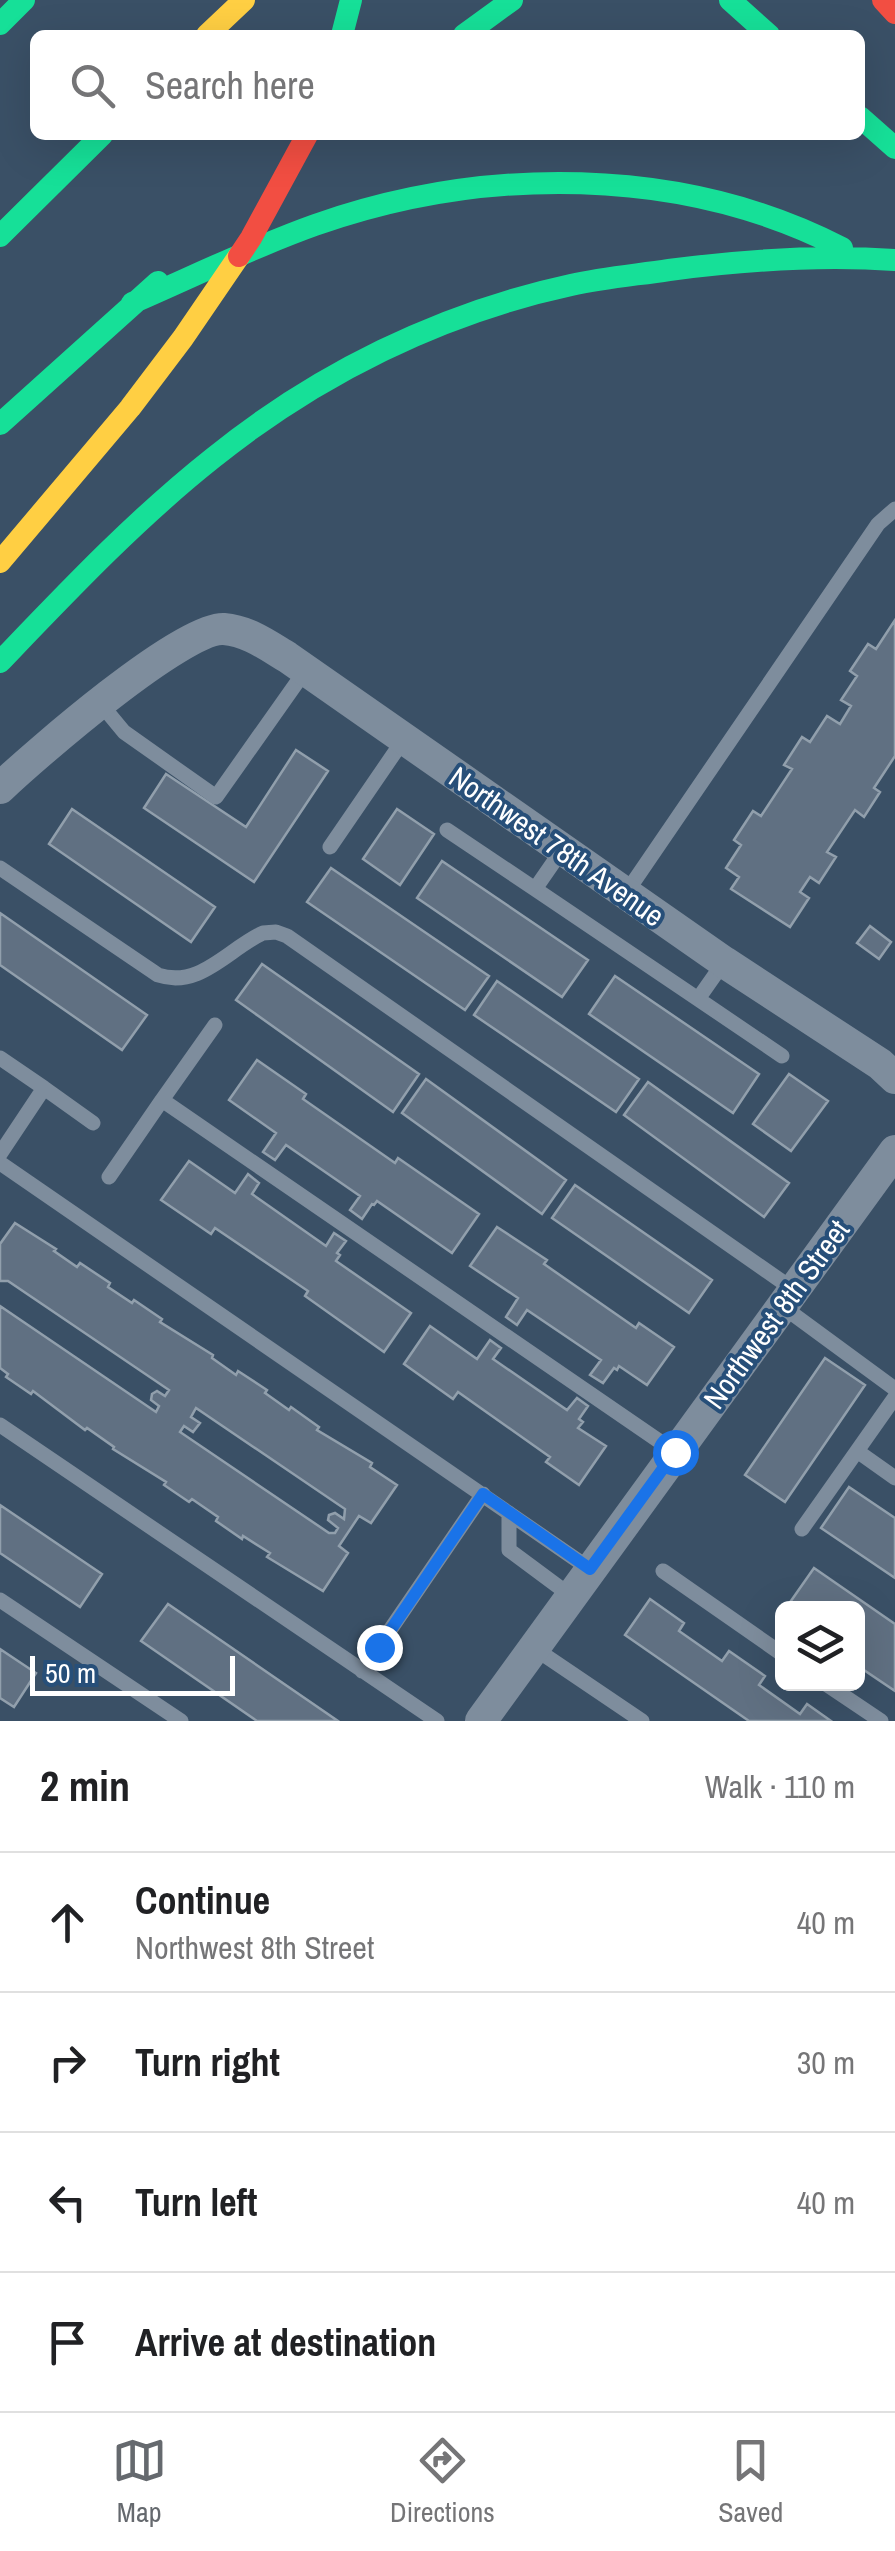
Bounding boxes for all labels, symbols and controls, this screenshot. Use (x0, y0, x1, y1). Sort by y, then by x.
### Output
search box (30, 30, 865, 140)
icon: search (65, 58, 120, 113)
text: Search here (145, 60, 315, 111)
street label: Northwest 78th Avenue (442, 757, 672, 935)
street label: Northwest 8th Street (694, 1211, 858, 1416)
route start (653, 1430, 699, 1476)
map controls (775, 1601, 865, 1691)
button: layers (775, 1601, 865, 1691)
route end (357, 1625, 403, 1671)
scale bar (30, 1651, 235, 1696)
text: 50 m (45, 1654, 96, 1692)
text: 2 min (40, 1758, 130, 1814)
text: Walk · 110 m (705, 1765, 855, 1808)
text: Continue (135, 1875, 270, 1926)
icon: ahead (40, 1895, 95, 1950)
text: 40 m (797, 1901, 855, 1944)
text: Northwest 8th Street (135, 1926, 374, 1969)
icon: right (40, 2035, 95, 2090)
text: Turn right (135, 2037, 280, 2088)
text: 30 m (797, 2041, 855, 2084)
icon: left (40, 2175, 95, 2230)
text: Turn left (135, 2177, 257, 2228)
text: 40 m (797, 2181, 855, 2224)
icon: arrive (40, 2315, 95, 2370)
text: Arrive at destination (135, 2317, 436, 2368)
tab: Map (112, 2433, 167, 2531)
tab: Directions (390, 2433, 495, 2531)
tab: Saved (718, 2433, 783, 2531)

